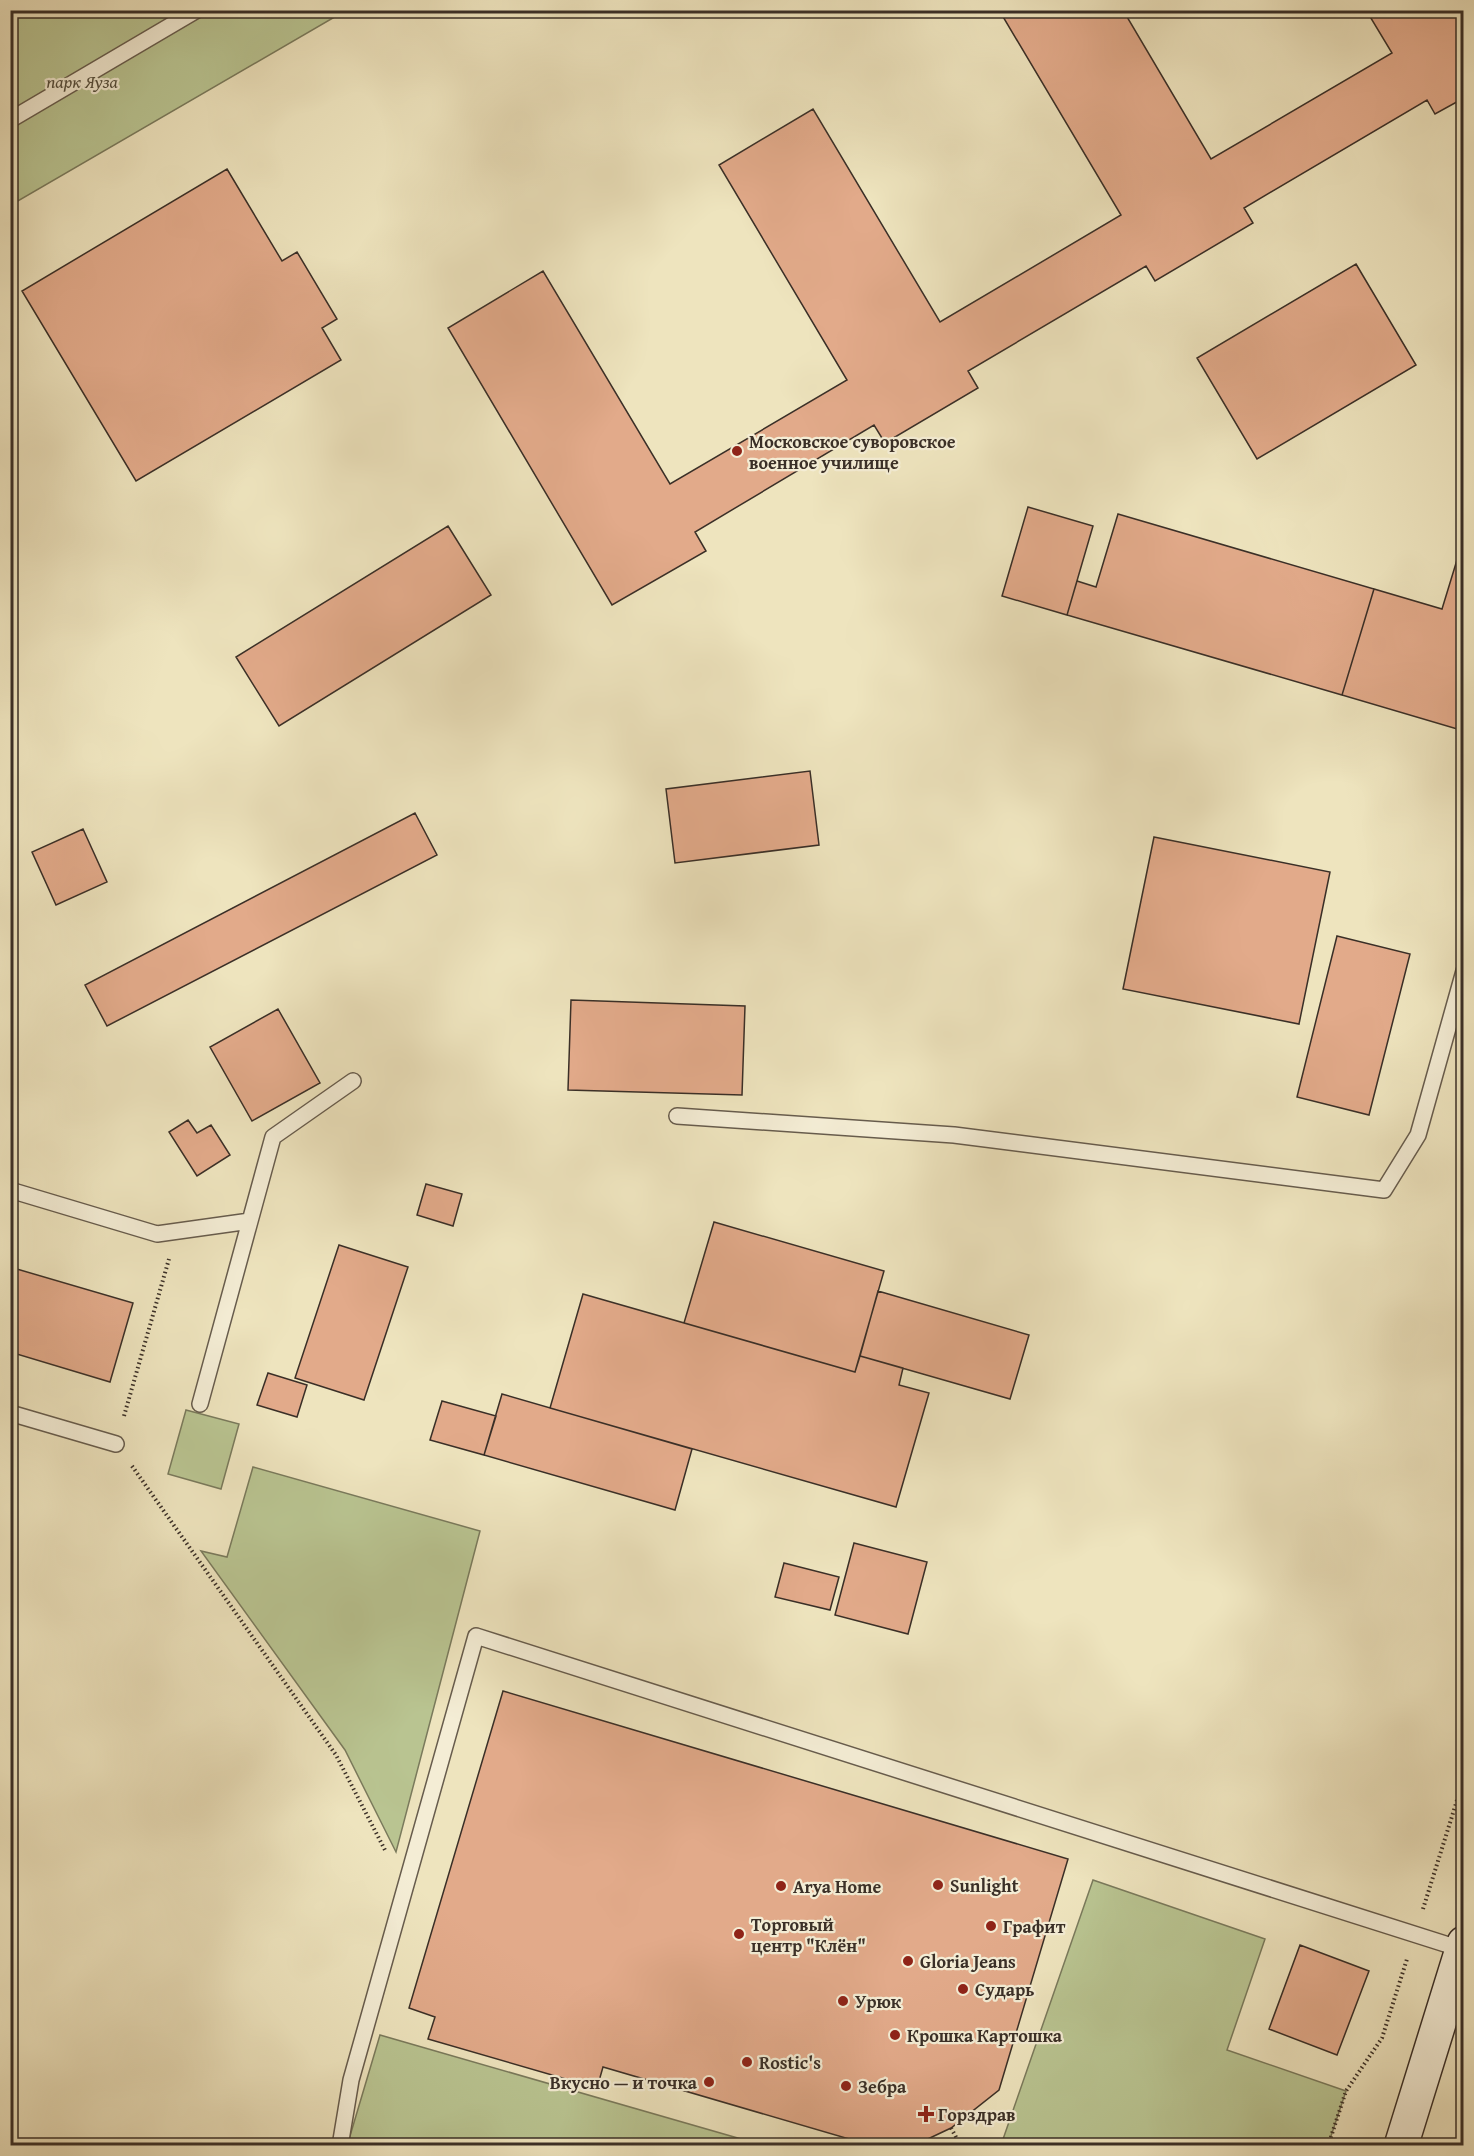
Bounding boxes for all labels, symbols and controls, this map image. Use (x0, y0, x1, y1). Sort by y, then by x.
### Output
park label: парк Яуза (46, 68, 118, 95)
place label: Московское суворовское военное училище (749, 428, 956, 476)
marker: Московское суворовское военное училище (730, 444, 744, 458)
place label: Sunlight (950, 1872, 1019, 1899)
place label: Arya Home (793, 1873, 881, 1900)
marker: Sunlight (931, 1878, 945, 1892)
marker: Arya Home (774, 1879, 788, 1893)
place label: Торговый центр "Клён" (751, 1911, 866, 1959)
place label: Графит (1003, 1913, 1066, 1940)
marker: Графит (984, 1919, 998, 1933)
marker: Торговый центр "Клён" (732, 1927, 746, 1941)
place label: Gloria Jeans (920, 1948, 1016, 1975)
marker: Gloria Jeans (901, 1954, 915, 1968)
place label: Сударь (975, 1976, 1034, 2003)
marker: Сударь (956, 1982, 970, 1996)
place label: Урюк (855, 1988, 902, 2015)
marker: Урюк (836, 1994, 850, 2008)
place label: Крошка Картошка (907, 2022, 1063, 2049)
marker: Крошка Картошка (888, 2028, 902, 2042)
place label: Rostic's (759, 2049, 821, 2076)
marker: Rostic's (740, 2055, 754, 2069)
place label: Вкусно — и точка (550, 2069, 698, 2096)
place label: Зебра (858, 2073, 907, 2100)
marker: Вкусно — и точка (702, 2075, 716, 2089)
marker: Зебра (839, 2079, 853, 2093)
place label: Горздрав (938, 2101, 1016, 2128)
marker: Горздрав (919, 2107, 933, 2121)

